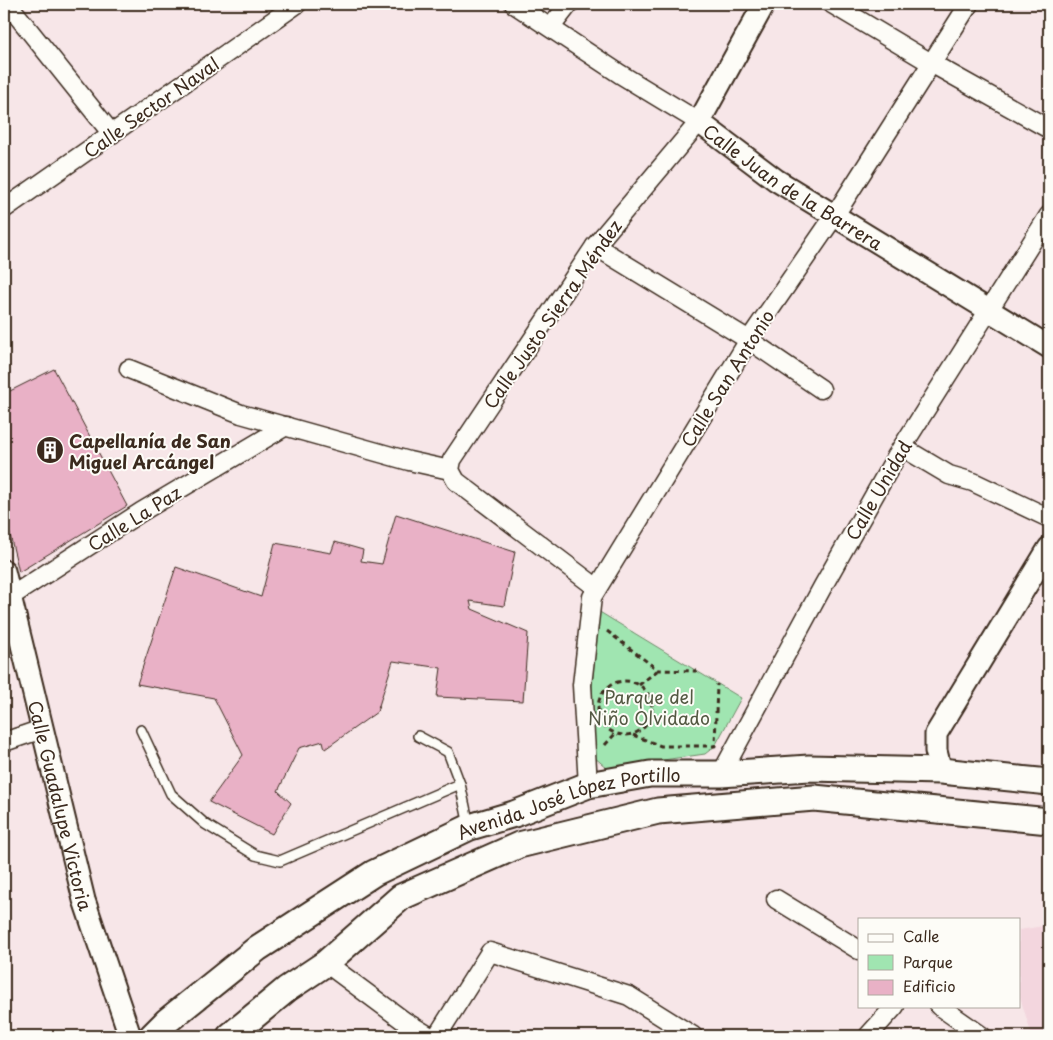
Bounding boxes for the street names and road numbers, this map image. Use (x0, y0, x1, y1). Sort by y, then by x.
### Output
street label: Calle Sector Naval (78, 50, 224, 164)
street label: Calle Juan de la Barrera (698, 116, 888, 256)
street label: Calle Justo Sierra Méndez (476, 214, 628, 414)
street label: Calle San Antonio (674, 304, 780, 452)
street label: Calle Unidad (838, 435, 918, 545)
street label: Calle La Paz (82, 478, 186, 557)
street label: Calle Guadalupe Victoria (22, 697, 100, 914)
street label: Avenida José López Portillo (452, 761, 680, 845)

